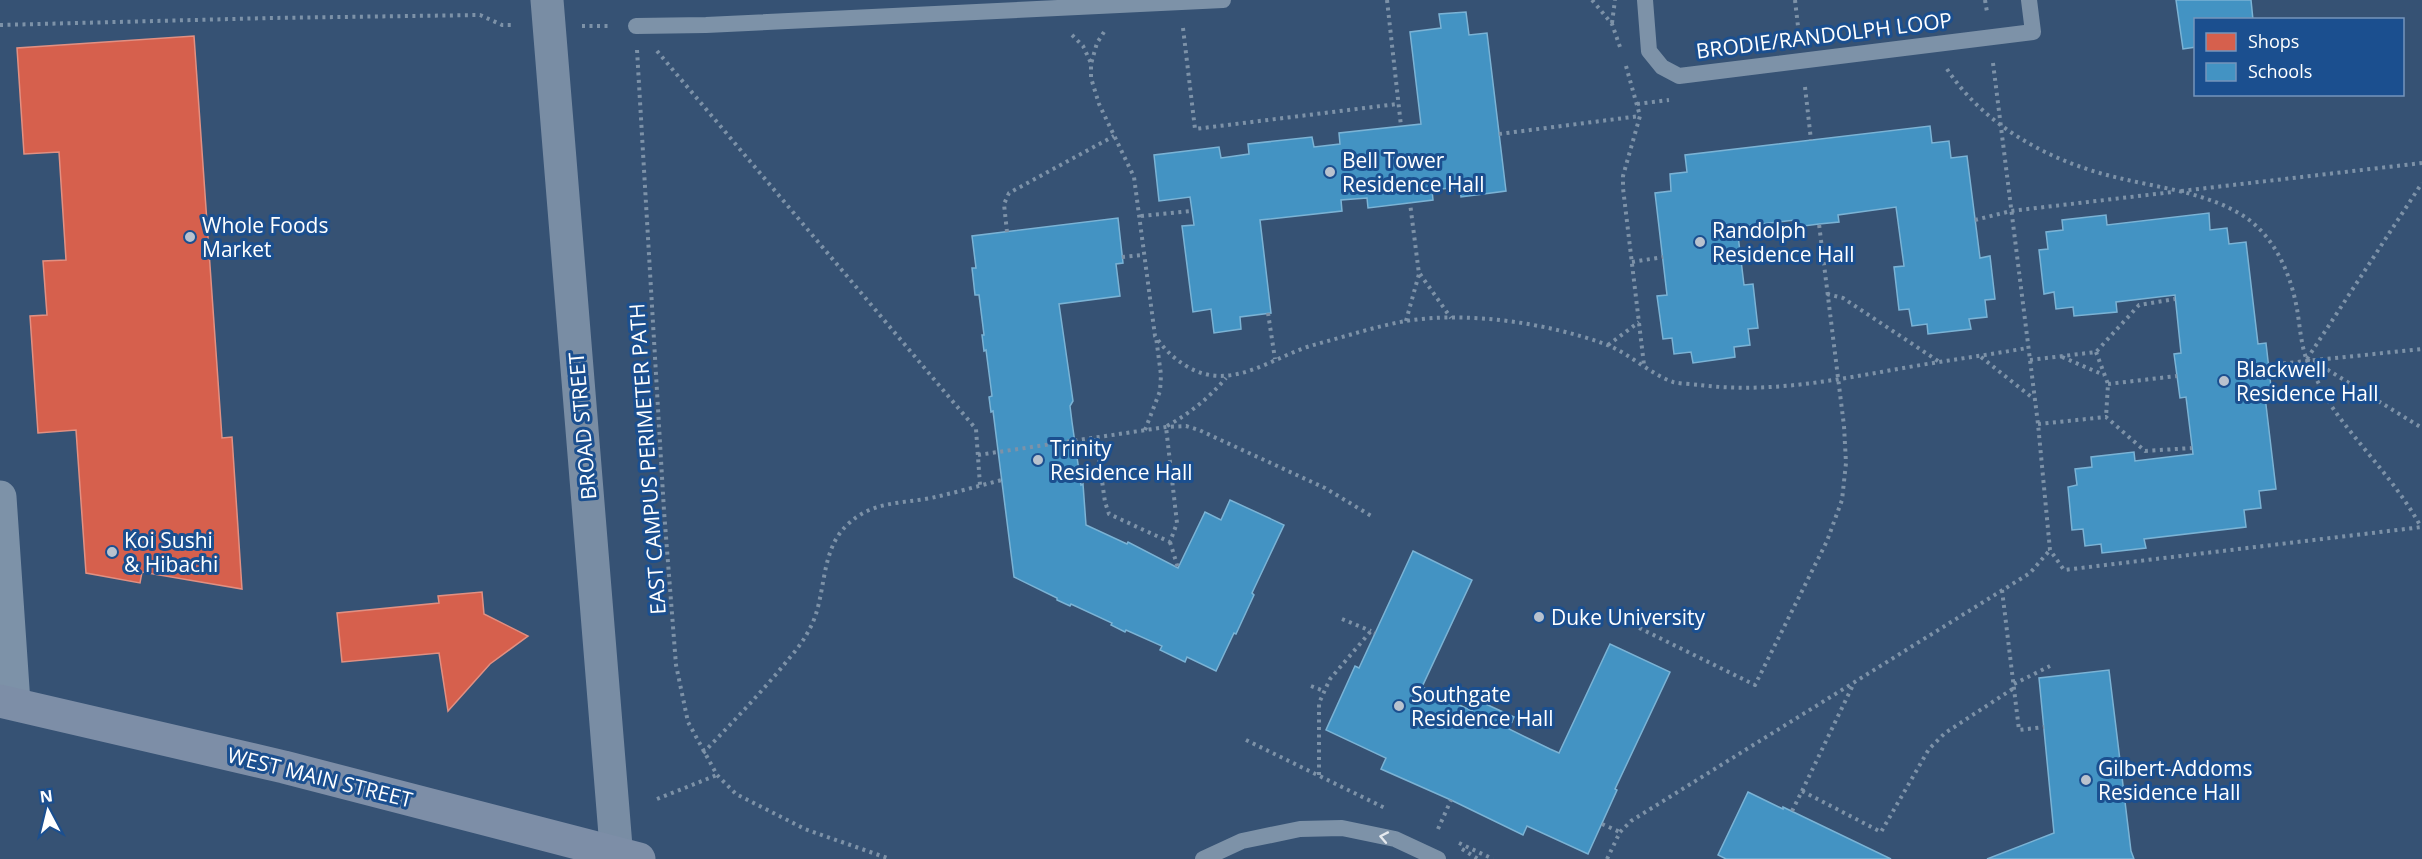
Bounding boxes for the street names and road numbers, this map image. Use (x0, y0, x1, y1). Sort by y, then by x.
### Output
street label: BRODIE/RANDOLPH LOOP (1694, 5, 1954, 65)
street label: EAST CAMPUS PERIMETER PATH (622, 302, 672, 616)
street label: BROAD STREET (562, 351, 602, 501)
street label: WEST MAIN STREET (225, 740, 416, 814)

